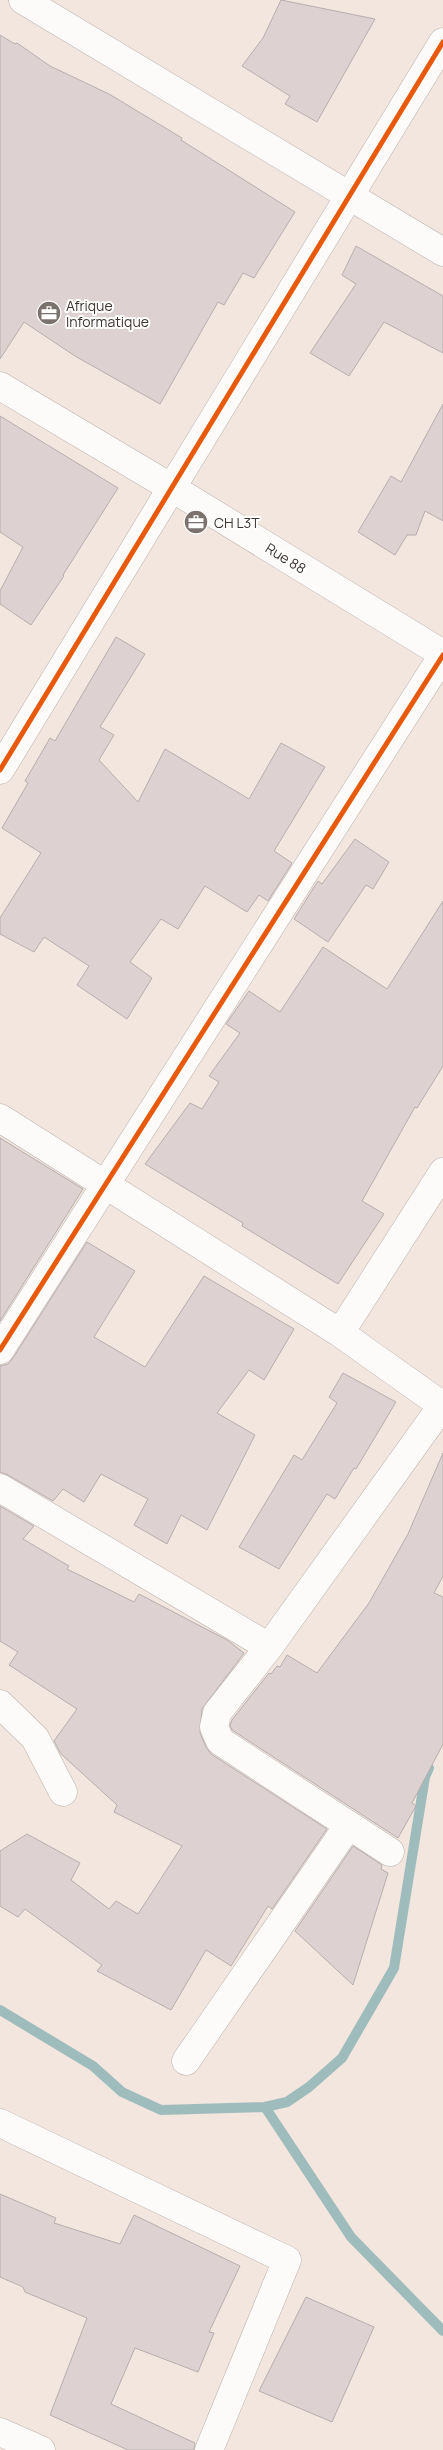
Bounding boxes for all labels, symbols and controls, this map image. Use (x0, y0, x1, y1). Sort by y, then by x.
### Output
place label: Afrique Informatique (66, 296, 149, 331)
office icon: Afrique Informatique (36, 300, 62, 326)
office icon: CH L3T (183, 509, 209, 535)
place label: CH L3T (214, 513, 260, 532)
street label: Rue 88 (262, 538, 310, 578)

